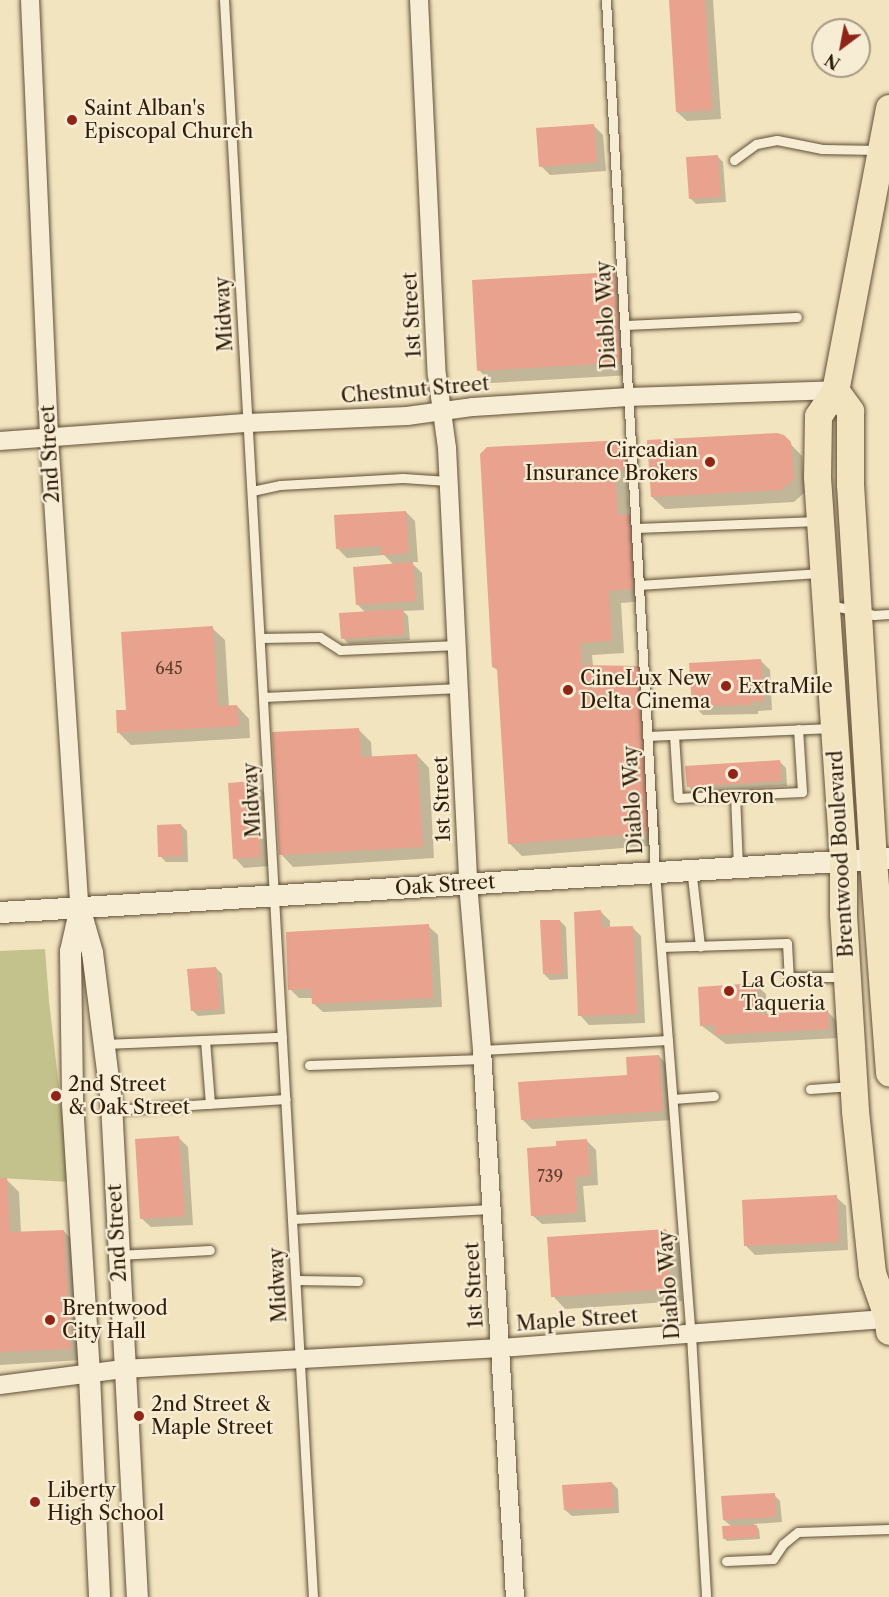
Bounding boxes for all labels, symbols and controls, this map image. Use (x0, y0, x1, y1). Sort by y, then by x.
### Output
north arrow (811, 18, 871, 78)
text: N (821, 49, 844, 74)
place label: Saint Alban's Episcopal Church (84, 96, 253, 143)
marker: Saint Alban's Episcopal Church (65, 113, 79, 127)
street label: Diablo Way (591, 260, 621, 370)
street label: 1st Street (398, 271, 426, 359)
street label: Midway (210, 276, 238, 352)
street label: Chestnut Street (340, 372, 490, 408)
street label: 2nd Street (35, 404, 65, 504)
place label: Circadian Insurance Brokers (525, 438, 698, 485)
marker: Circadian Insurance Brokers (703, 455, 717, 469)
house number: 645 (155, 658, 183, 678)
place label: CineLux New Delta Cinema (580, 666, 711, 713)
place label: ExtraMile (738, 674, 833, 698)
marker: ExtraMile (719, 679, 733, 693)
marker: CineLux New Delta Cinema (561, 683, 575, 697)
street label: Diablo Way (618, 745, 648, 855)
street label: Brentwood Boulevard (824, 750, 858, 958)
street label: 1st Street (429, 756, 455, 842)
street label: Midway (238, 762, 266, 838)
marker: Chevron (726, 767, 740, 781)
place label: Chevron (692, 784, 774, 808)
street label: Oak Street (394, 870, 496, 900)
place label: La Costa Taqueria (741, 968, 825, 1015)
marker: La Costa Taqueria (722, 984, 736, 998)
place label: 2nd Street & Oak Street (68, 1072, 190, 1119)
marker: 2nd Street & Oak Street (49, 1089, 63, 1103)
house number: 739 (537, 1166, 563, 1186)
street label: 2nd Street (102, 1183, 132, 1283)
street label: Diablo Way (653, 1229, 685, 1341)
street label: 1st Street (460, 1241, 488, 1329)
street label: Midway (264, 1247, 292, 1323)
place label: Brentwood City Hall (62, 1296, 168, 1343)
street label: Maple Street (515, 1304, 639, 1336)
marker: Brentwood City Hall (43, 1313, 57, 1327)
place label: 2nd Street & Maple Street (151, 1392, 273, 1439)
marker: 2nd Street & Maple Street (132, 1409, 146, 1423)
place label: Liberty High School (47, 1478, 164, 1525)
marker: Liberty High School (28, 1495, 42, 1509)

